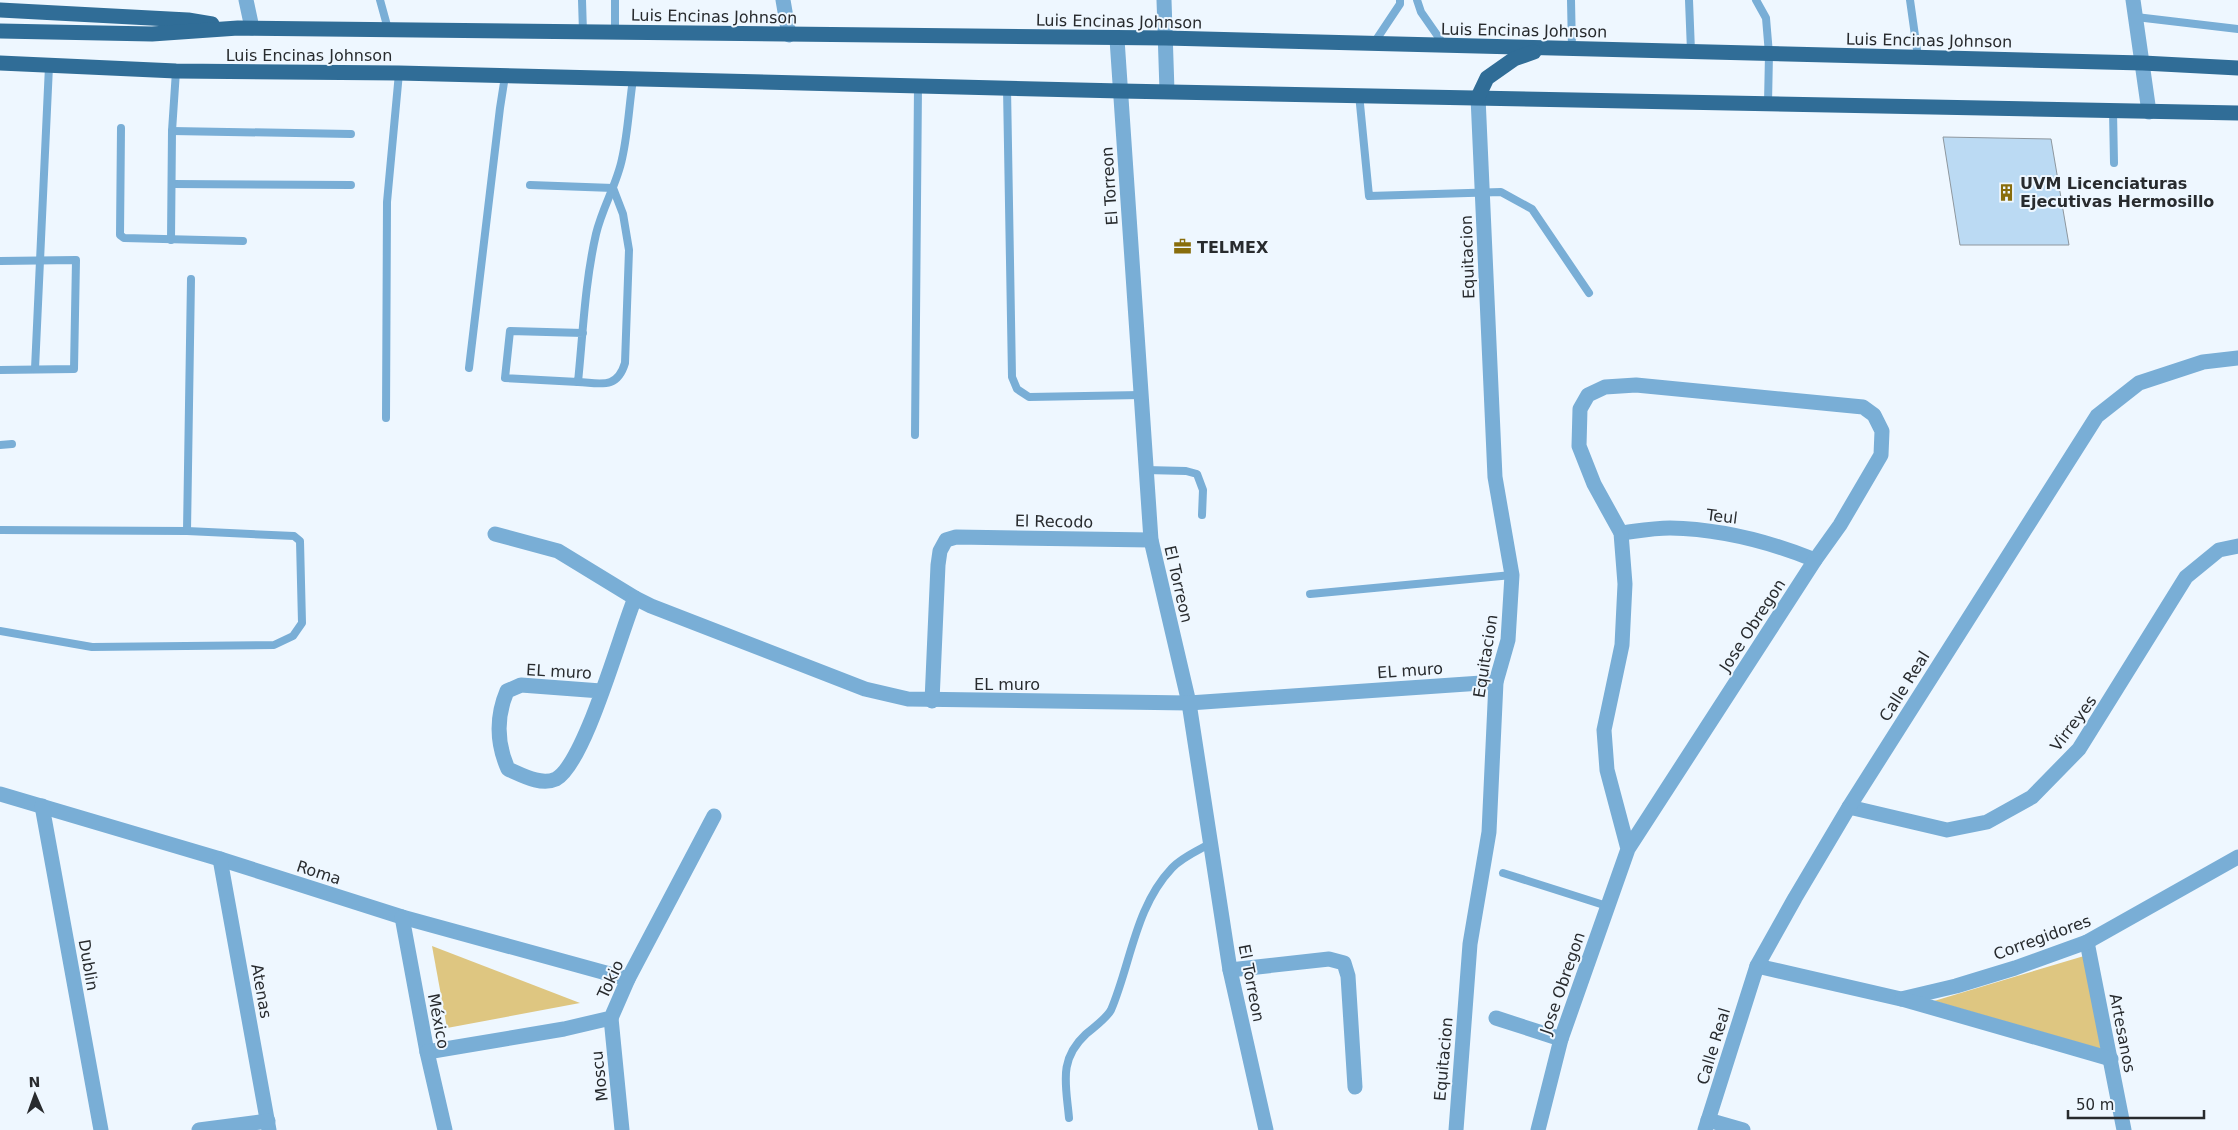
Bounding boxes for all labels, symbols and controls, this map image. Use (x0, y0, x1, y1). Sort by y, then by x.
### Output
street label: Luis Encinas Johnson (631, 6, 797, 27)
street label: Luis Encinas Johnson (1036, 11, 1202, 32)
street label: Luis Encinas Johnson (1441, 20, 1607, 41)
street label: Luis Encinas Johnson (1846, 30, 2012, 51)
street label: Luis Encinas Johnson (226, 46, 392, 65)
street label: El Torreon (1097, 146, 1122, 226)
place label: UVM Licenciaturas Ejecutivas Hermosillo (2020, 174, 2214, 211)
building icon: UVM Licenciaturas Ejecutivas Hermosillo (1996, 182, 2016, 202)
street label: Equitacion (1457, 215, 1478, 299)
office icon: TELMEX (1173, 237, 1193, 257)
place label: TELMEX (1197, 238, 1269, 257)
street label: Teul (1704, 505, 1739, 528)
street label: El Recodo (1015, 511, 1093, 532)
street label: El Torreon (1160, 544, 1197, 625)
street label: Jose Obregon (1715, 575, 1789, 676)
street label: Equitacion (1470, 613, 1501, 699)
street label: Calle Real (1875, 648, 1933, 725)
street label: EL muro (1377, 659, 1444, 682)
street label: EL muro (526, 660, 592, 683)
street label: EL muro (974, 675, 1040, 694)
street label: Virreyes (2046, 692, 2101, 755)
street label: Roma (294, 856, 343, 889)
street label: Corregidores (1991, 911, 2093, 964)
street label: Jose Obregon (1536, 930, 1589, 1038)
street label: Dublin (75, 938, 102, 992)
street label: El Torreon (1235, 943, 1268, 1024)
street label: Tokio (593, 957, 628, 1002)
street label: Atenas (247, 962, 276, 1020)
street label: México (424, 992, 453, 1050)
street label: Artesanos (2106, 992, 2139, 1074)
street label: Calle Real (1693, 1005, 1734, 1087)
street label: Equitacion (1430, 1016, 1457, 1102)
street label: Moscu (587, 1050, 612, 1102)
north arrow (10, 1070, 60, 1120)
text: N (28, 1074, 41, 1090)
scale bar (2068, 1088, 2204, 1120)
text: 50 m (2076, 1096, 2114, 1114)

